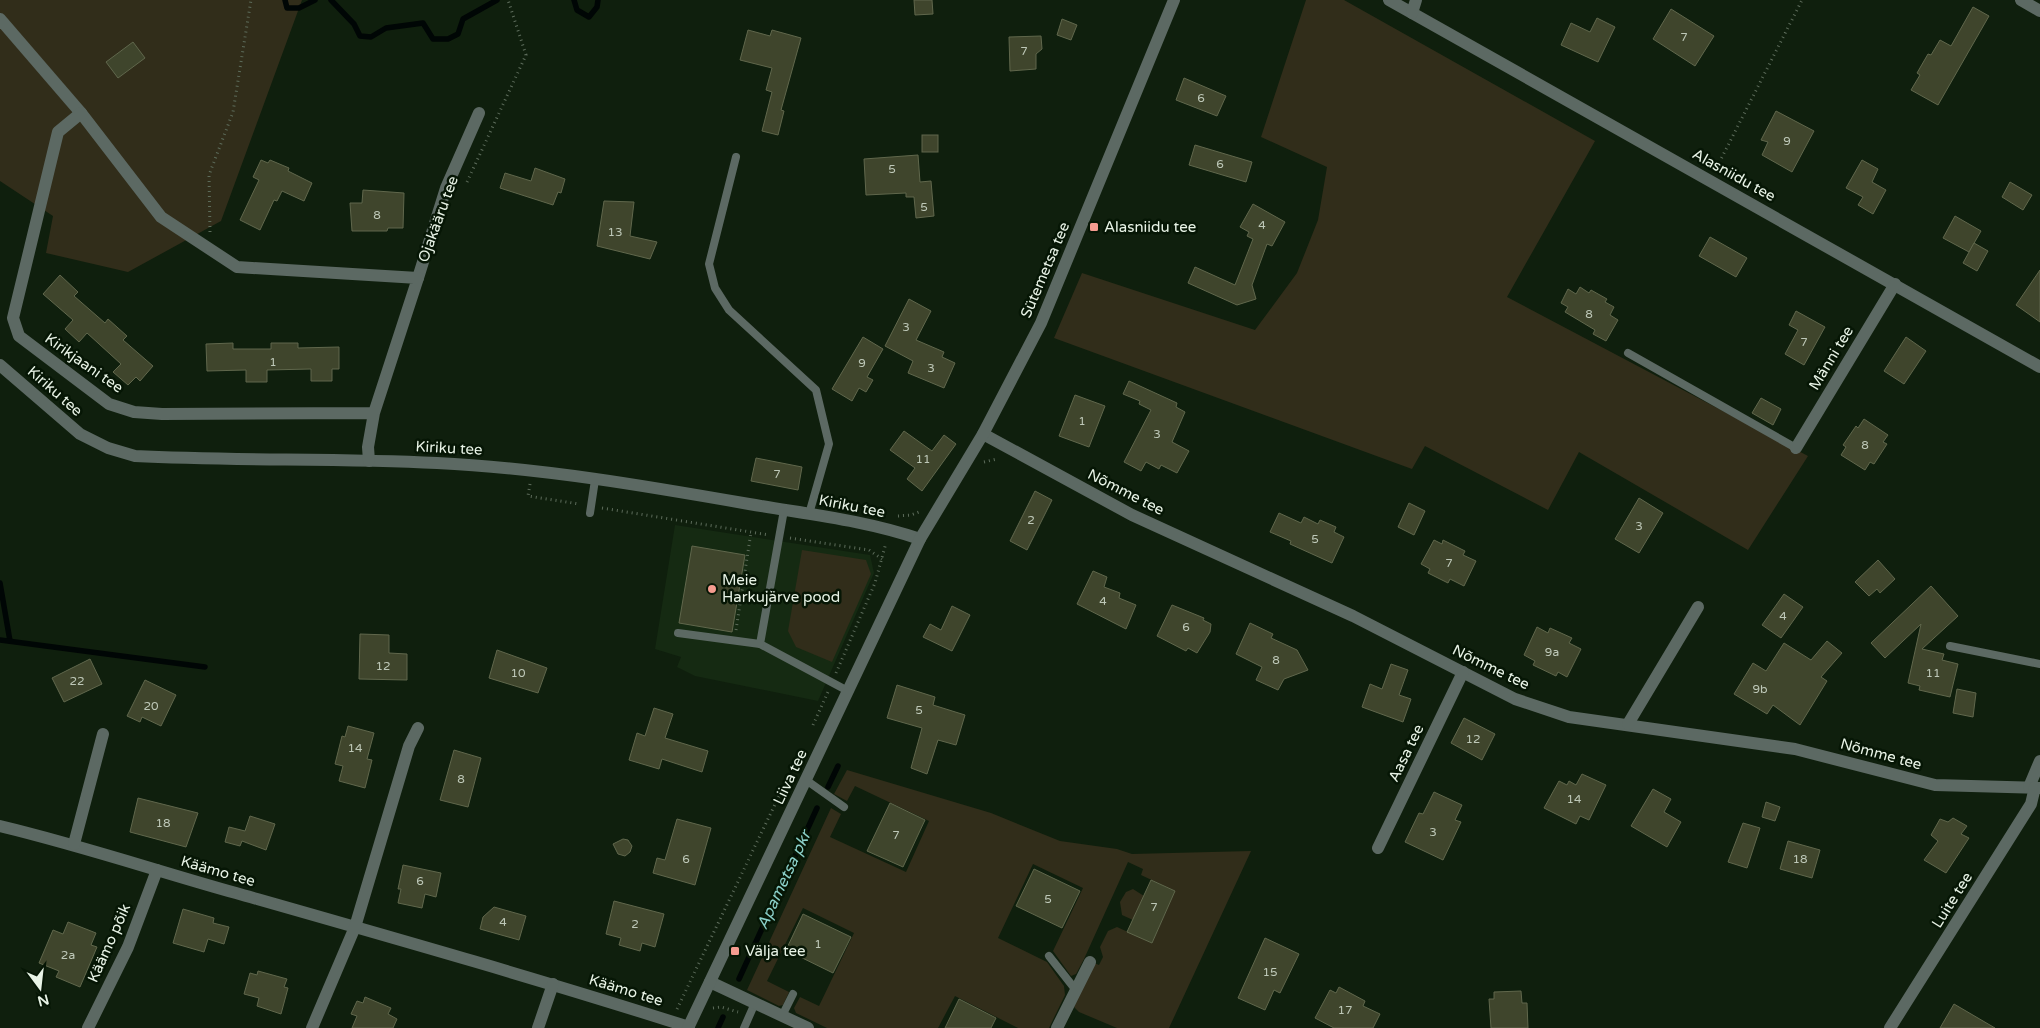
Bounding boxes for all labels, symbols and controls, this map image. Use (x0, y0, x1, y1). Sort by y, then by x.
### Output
house number: 7 (1680, 30, 1688, 44)
house number: 7 (1020, 44, 1028, 58)
house number: 6 (1197, 91, 1205, 105)
house number: 9 (1783, 134, 1791, 148)
street label: Alasniidu tee (1689, 145, 1779, 205)
house number: 6 (1216, 157, 1224, 171)
house number: 5 (888, 162, 896, 176)
street label: Ojakääru tee (414, 173, 462, 265)
house number: 5 (920, 200, 928, 214)
house number: 8 (373, 208, 381, 222)
place label: Alasniidu tee (1104, 218, 1196, 236)
house number: 4 (1258, 218, 1266, 232)
street label: Sütemetsa tee (1017, 219, 1073, 321)
marker: Alasniidu tee (1088, 221, 1100, 233)
house number: 13 (607, 225, 623, 239)
house number: 8 (1585, 307, 1593, 321)
house number: 3 (902, 320, 910, 334)
street label: Männi tee (1805, 323, 1857, 393)
street label: Kirikjaani tee (41, 329, 127, 397)
house number: 7 (1800, 335, 1808, 349)
house number: 1 (269, 355, 277, 369)
house number: 9 (858, 356, 866, 370)
house number: 3 (927, 361, 935, 375)
street label: Kiriku tee (24, 362, 86, 420)
house number: 1 (1078, 414, 1086, 428)
house number: 3 (1153, 427, 1161, 441)
street label: Kiriku tee (415, 437, 483, 459)
house number: 8 (1861, 438, 1869, 452)
house number: 11 (915, 452, 931, 466)
street label: Nõmme tee (1085, 465, 1167, 519)
house number: 7 (773, 467, 781, 481)
street label: Kiriku tee (817, 491, 887, 521)
house number: 2 (1027, 513, 1035, 527)
house number: 3 (1635, 519, 1643, 533)
house number: 5 (1311, 532, 1319, 546)
house number: 7 (1445, 556, 1453, 570)
place label: Meie Harkujärve pood (722, 571, 840, 606)
marker: Meie Harkujärve pood (706, 583, 718, 595)
house number: 4 (1099, 594, 1107, 608)
house number: 4 (1779, 609, 1787, 623)
house number: 6 (1182, 620, 1190, 634)
street label: Nõmme tee (1450, 641, 1532, 693)
house number: 9a (1545, 645, 1559, 659)
house number: 8 (1272, 653, 1280, 667)
house number: 12 (375, 659, 391, 673)
house number: 10 (510, 666, 526, 680)
house number: 11 (1925, 666, 1941, 680)
house number: 22 (69, 674, 85, 688)
house number: 9b (1752, 682, 1768, 696)
house number: 20 (143, 699, 159, 713)
house number: 5 (915, 703, 923, 717)
street label: Aasa tee (1384, 721, 1428, 785)
house number: 12 (1465, 732, 1481, 746)
street label: Nõmme tee (1838, 735, 1924, 773)
house number: 14 (347, 741, 363, 755)
street label: Liiva tee (769, 747, 811, 807)
house number: 8 (457, 772, 465, 786)
house number: 14 (1566, 792, 1582, 806)
house number: 18 (155, 816, 171, 830)
house number: 3 (1429, 825, 1437, 839)
water label: Apametsa pkr (752, 826, 816, 933)
house number: 7 (892, 828, 900, 842)
street label: Käämo tee (179, 852, 257, 890)
house number: 6 (682, 852, 690, 866)
house number: 18 (1792, 852, 1808, 866)
street label: Luite tee (1928, 869, 1976, 931)
house number: 6 (416, 874, 424, 888)
house number: 5 (1044, 892, 1052, 906)
house number: 7 (1150, 900, 1158, 914)
street label: Käämo põik (84, 901, 134, 985)
house number: 4 (499, 915, 507, 929)
house number: 2 (631, 917, 639, 931)
house number: 1 (814, 937, 822, 951)
place label: Välja tee (745, 942, 806, 960)
marker: Välja tee (729, 945, 741, 957)
house number: 2a (61, 948, 75, 962)
north arrow (15, 963, 65, 1013)
house number: 15 (1262, 965, 1278, 979)
street label: Käämo tee (587, 970, 665, 1010)
text: N (36, 990, 51, 1010)
house number: 17 (1337, 1003, 1353, 1017)

